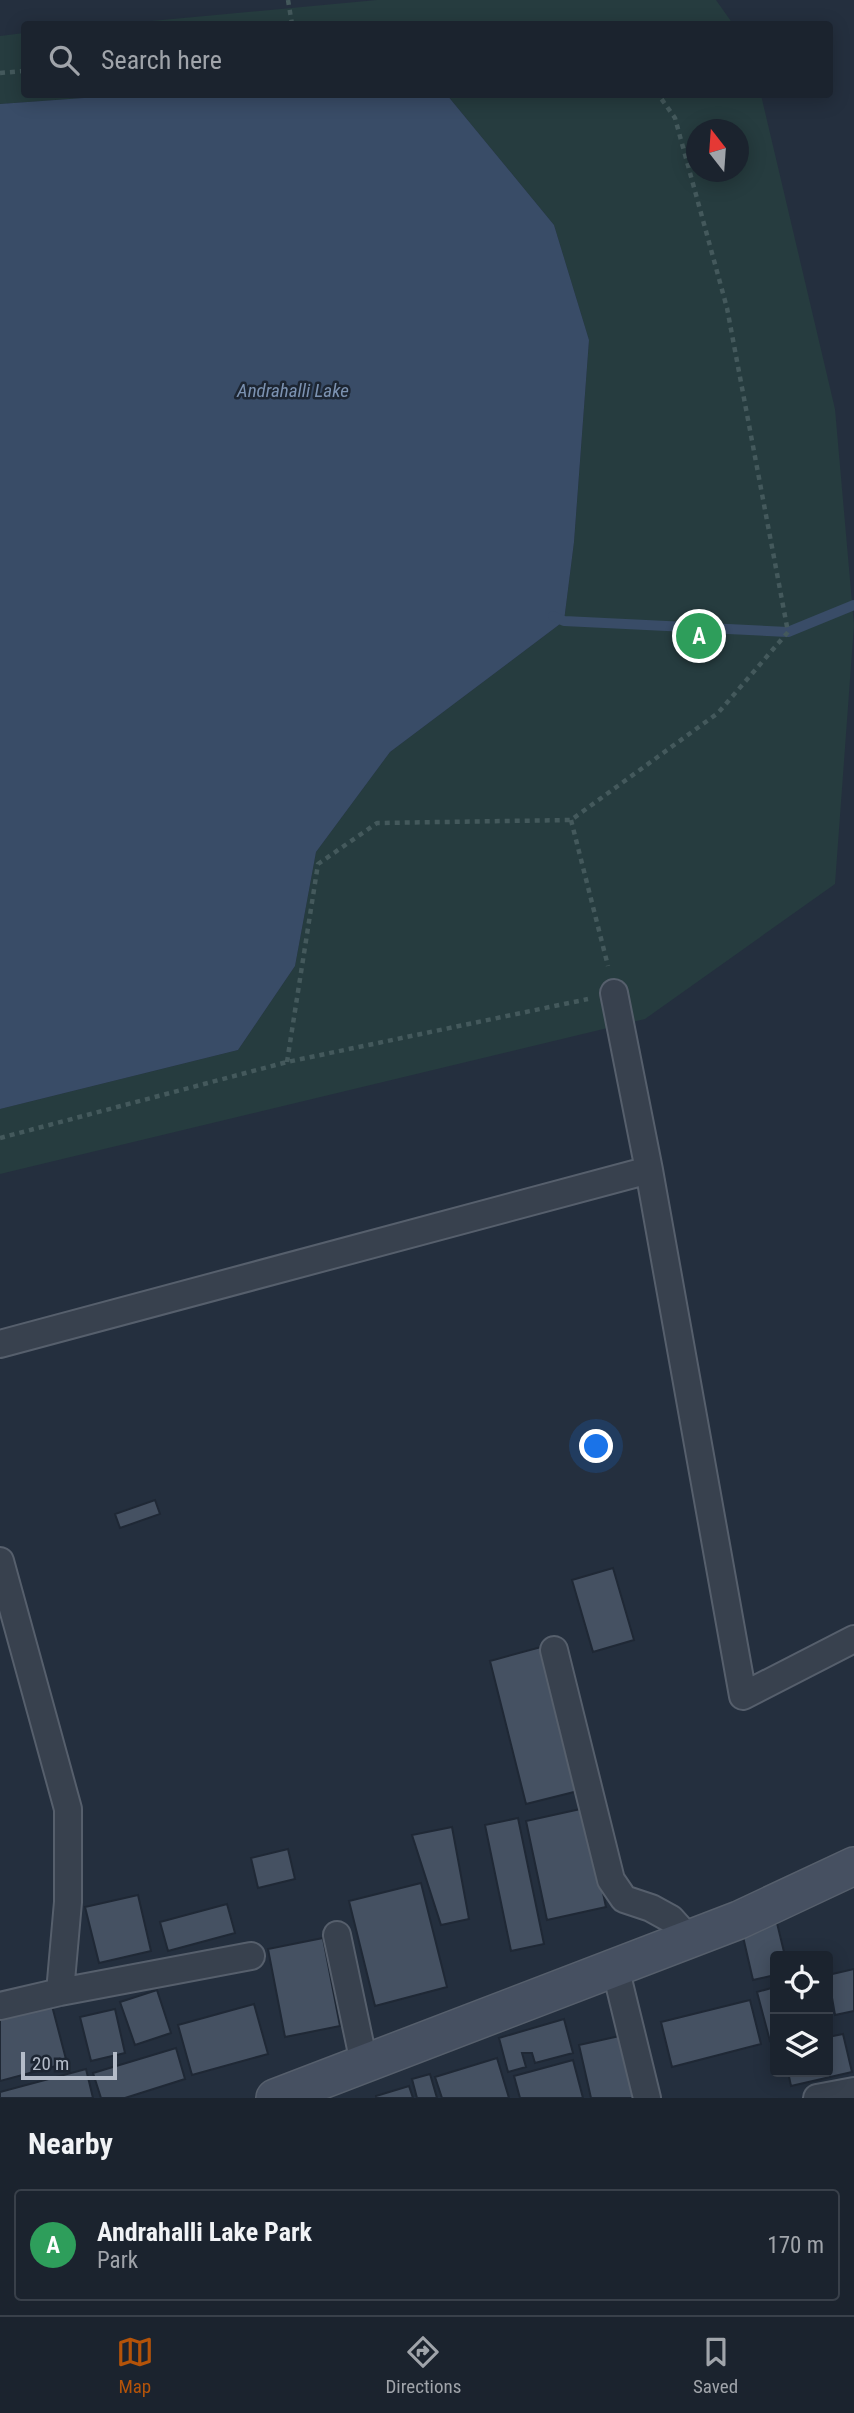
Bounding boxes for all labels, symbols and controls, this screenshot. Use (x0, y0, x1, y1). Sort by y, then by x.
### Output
search box (21, 21, 833, 98)
icon: search (45, 41, 83, 79)
text: Search here (101, 45, 222, 75)
north arrow (686, 119, 749, 182)
water label: Andrahalli Lake (236, 379, 349, 402)
pin: A (676, 610, 722, 662)
your location (579, 1429, 613, 1463)
map controls (770, 1951, 833, 2077)
button: locate (770, 1951, 833, 2014)
button: layers (770, 2014, 833, 2077)
scale bar (21, 2049, 117, 2081)
text: 20 m (32, 2052, 69, 2075)
text: Nearby (28, 2126, 113, 2161)
text: Andrahalli Lake Park (97, 2217, 312, 2247)
text: A (46, 2232, 60, 2259)
text: 170 m (767, 2232, 824, 2259)
text: Park (97, 2247, 138, 2274)
tab: Map (116, 2333, 154, 2398)
tab: Directions (385, 2333, 461, 2398)
tab: Saved (693, 2333, 738, 2398)

